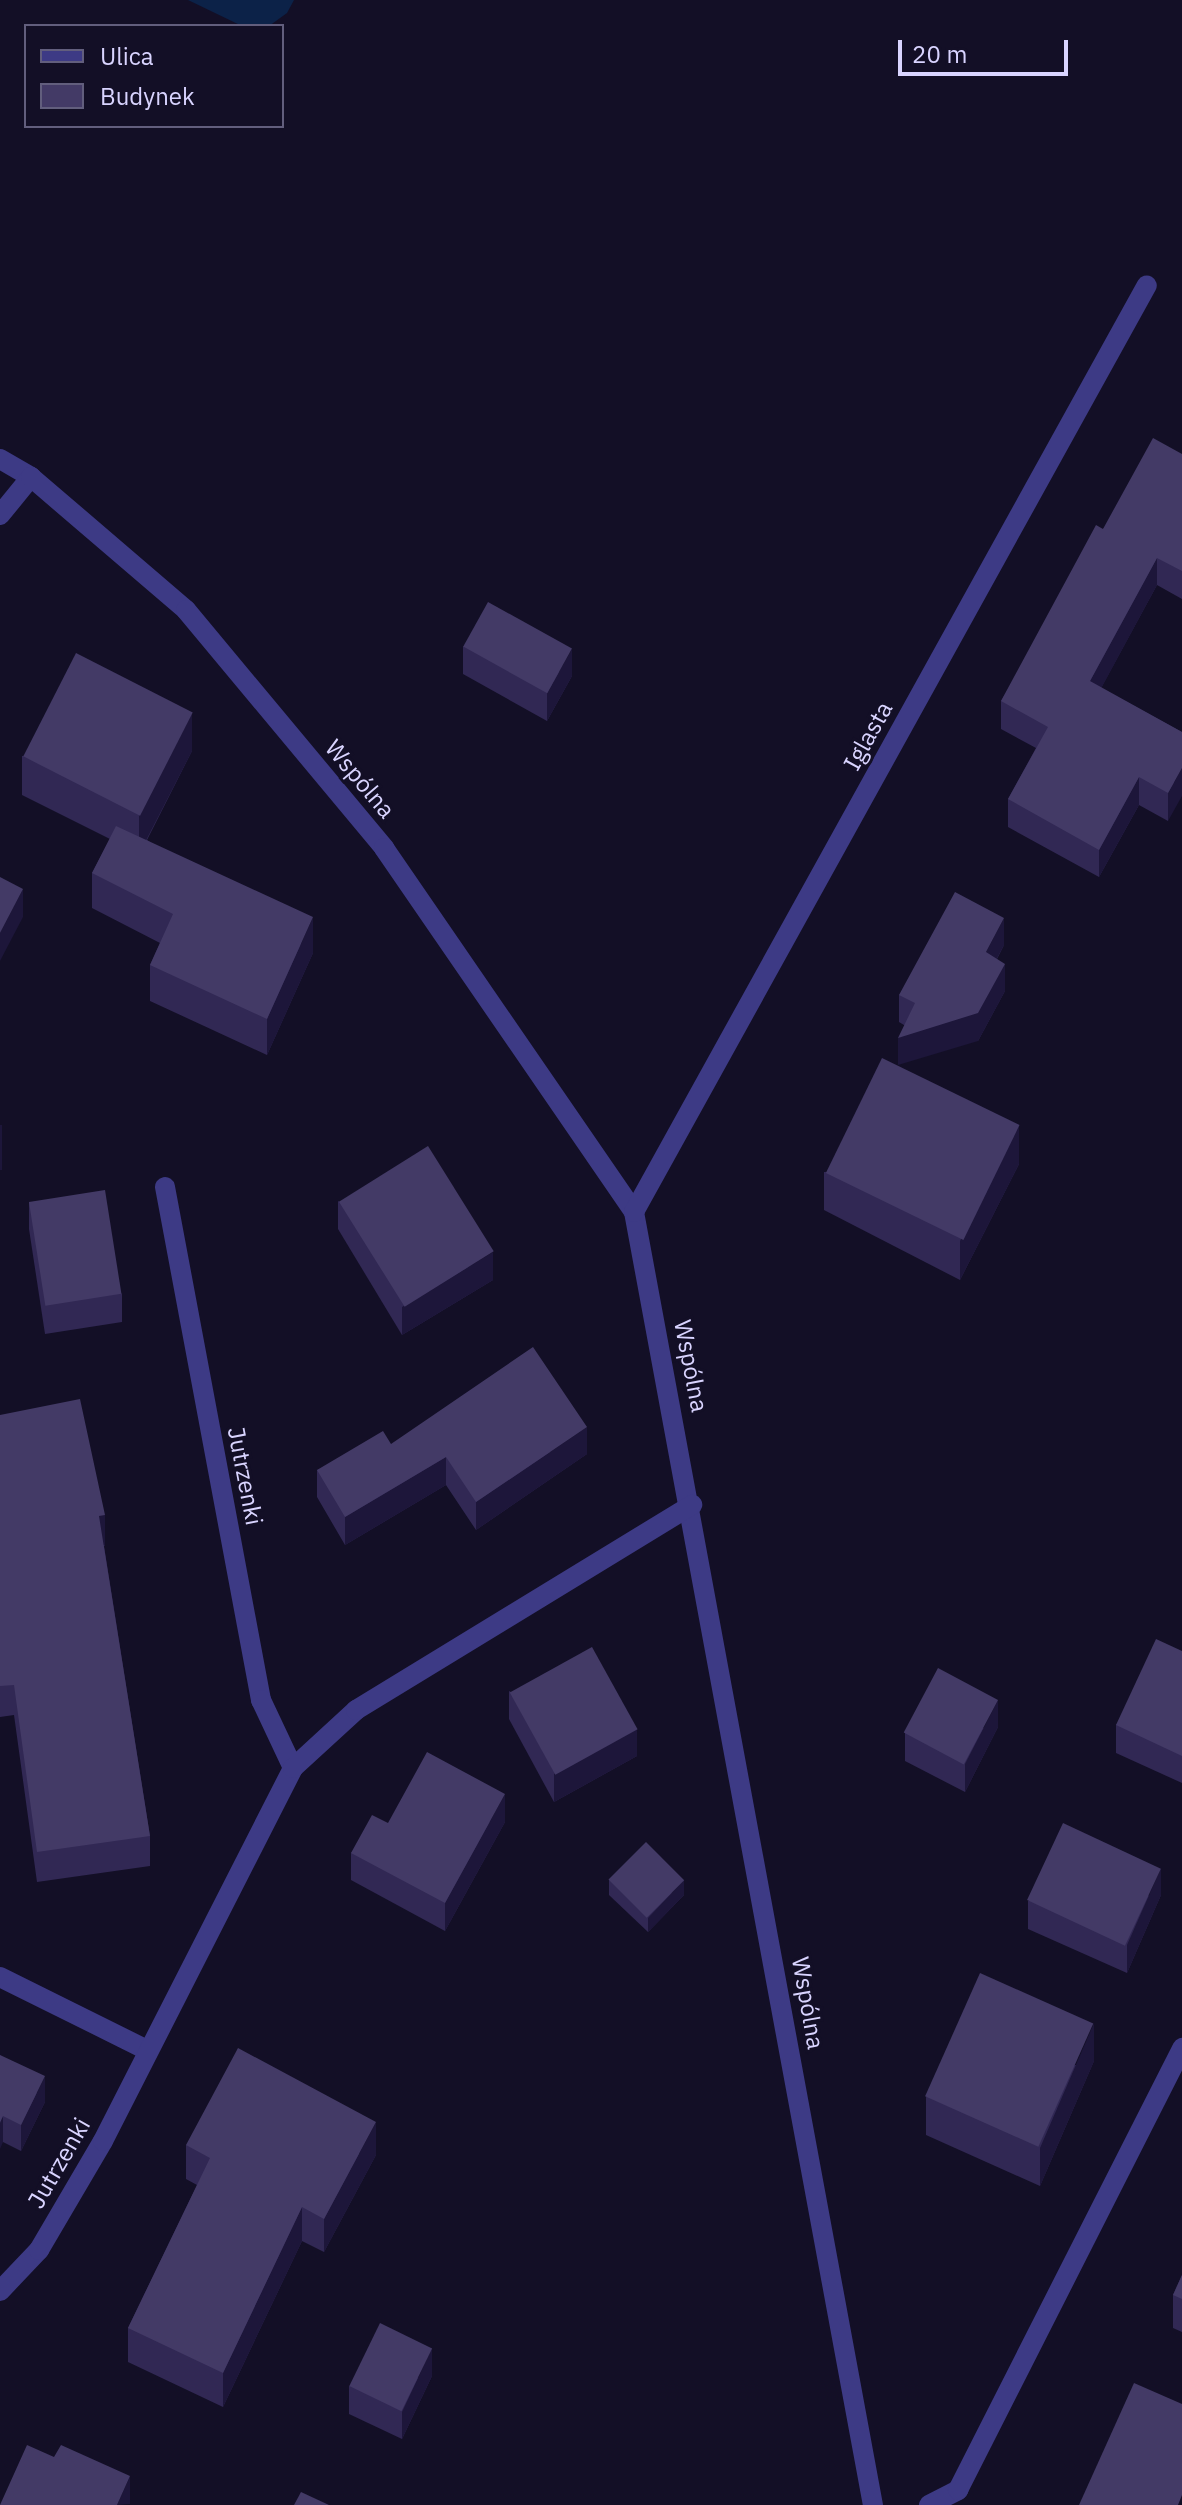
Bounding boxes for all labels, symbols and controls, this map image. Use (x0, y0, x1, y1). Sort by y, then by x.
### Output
legend (24, 24, 284, 128)
scale bar (902, 24, 1072, 74)
text: 20 m (912, 38, 967, 70)
text: Ulica (100, 40, 154, 72)
text: Budynek (100, 80, 195, 112)
street label: Iglasta (837, 696, 899, 776)
street label: Wspólna (319, 734, 401, 824)
street label: Wspólna (668, 1318, 714, 1414)
street label: Jutrzenki (221, 1424, 269, 1528)
street label: Wspólna (786, 1955, 830, 2051)
street label: Jutrzenki (22, 2113, 96, 2213)

